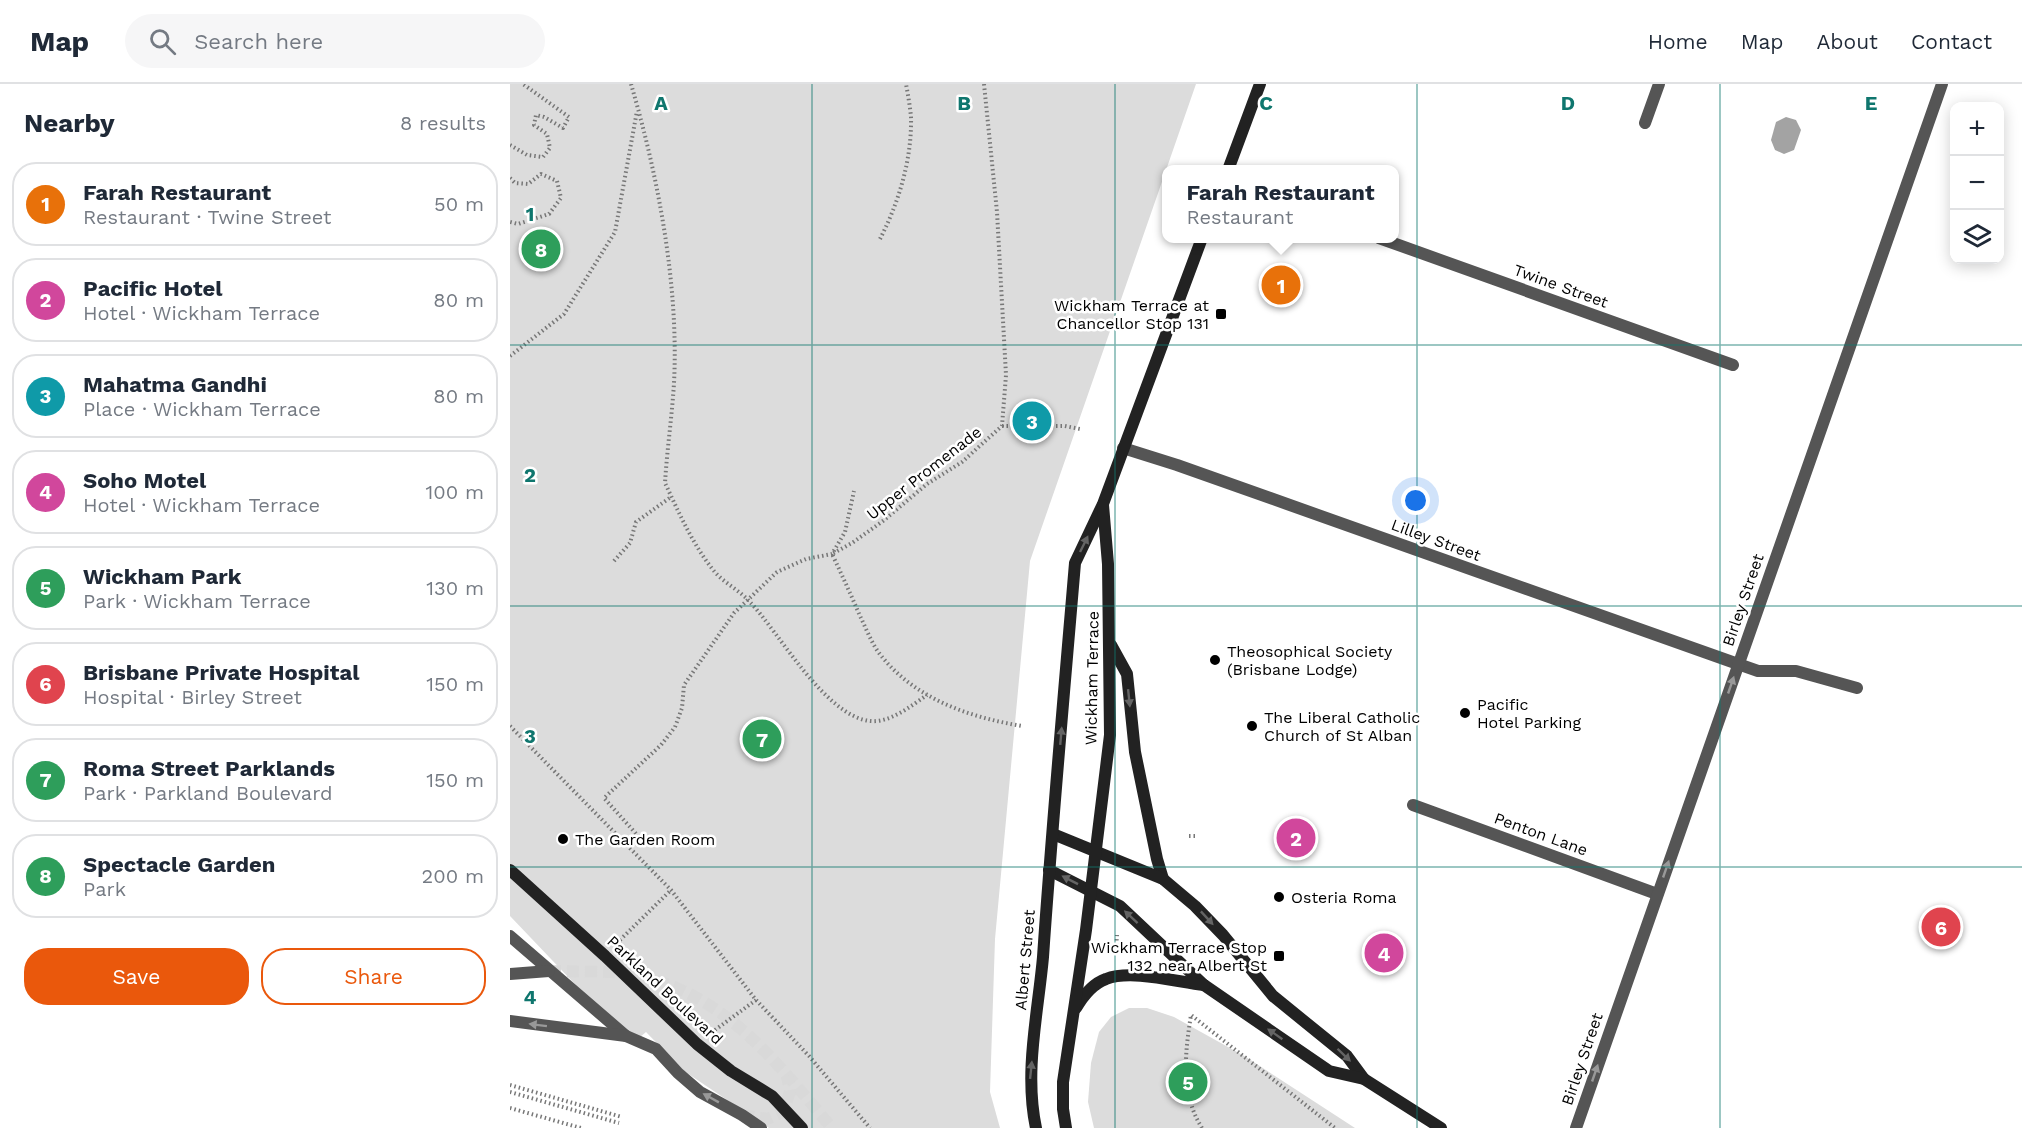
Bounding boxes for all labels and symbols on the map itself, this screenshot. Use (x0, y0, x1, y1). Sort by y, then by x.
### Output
text: A (654, 91, 668, 115)
text: B (957, 91, 971, 115)
text: C (1259, 91, 1273, 115)
text: D (1561, 91, 1575, 115)
text: E (1865, 91, 1877, 115)
text: 1 (526, 202, 534, 226)
pin: 8 (522, 226, 561, 272)
street label: Twine Street (1511, 260, 1611, 312)
pin: 1 (1262, 262, 1300, 308)
place label: Wickham Terrace at Chancellor Stop 131 (1054, 296, 1209, 333)
marker: Wickham Terrace at Chancellor Stop 131 (1214, 307, 1228, 321)
pin: 3 (1012, 398, 1052, 444)
street label: Upper Promenade (863, 422, 985, 524)
text: 2 (524, 463, 536, 487)
your location (1401, 486, 1430, 515)
street label: Lilley Street (1389, 515, 1484, 565)
one-way arrow (1078, 535, 1088, 553)
street label: Birley Street (1718, 551, 1768, 649)
street label: Wickham Terrace (1081, 611, 1103, 745)
place label: Theosophical Society (Brisbane Lodge) (1227, 642, 1393, 679)
marker: Theosophical Society (Brisbane Lodge) (1208, 653, 1222, 667)
one-way arrow (1726, 676, 1736, 694)
one-way arrow (1124, 689, 1134, 708)
place label: Pacific Hotel Parking (1477, 695, 1581, 732)
marker: Pacific Hotel Parking (1458, 706, 1472, 720)
place label: The Liberal Catholic Church of St Alban (1264, 708, 1420, 745)
pin: 7 (742, 716, 782, 762)
marker: The Liberal Catholic Church of St Alban (1245, 719, 1259, 733)
text: 3 (524, 724, 536, 748)
one-way arrow (1056, 727, 1065, 746)
street label: Penton Lane (1492, 808, 1590, 860)
pin: 2 (1276, 816, 1316, 861)
place label: The Garden Room (575, 830, 715, 849)
marker: The Garden Room (556, 832, 570, 846)
one-way arrow (1661, 860, 1671, 878)
one-way arrow (1061, 876, 1079, 886)
place label: Osteria Roma (1291, 888, 1397, 907)
marker: Osteria Roma (1272, 890, 1286, 904)
pin: 6 (1922, 904, 1960, 950)
street label: Albert Street (1011, 909, 1039, 1011)
one-way arrow (1200, 910, 1213, 925)
one-way arrow (1124, 911, 1139, 924)
pin: 4 (1364, 930, 1404, 976)
street label: Parkland Boulevard (603, 932, 727, 1048)
place label: Wickham Terrace Stop 132 near Albert St (1091, 938, 1267, 975)
marker: Wickham Terrace Stop 132 near Albert St (1272, 949, 1286, 963)
text: 4 (524, 985, 537, 1009)
street label: Birley Street (1557, 1010, 1607, 1108)
one-way arrow (529, 1020, 548, 1030)
one-way arrow (1268, 1028, 1284, 1040)
one-way arrow (1336, 1048, 1351, 1062)
pin: 5 (1168, 1060, 1208, 1104)
one-way arrow (1026, 1061, 1036, 1080)
one-way arrow (1590, 1064, 1600, 1082)
one-way arrow (702, 1093, 719, 1103)

